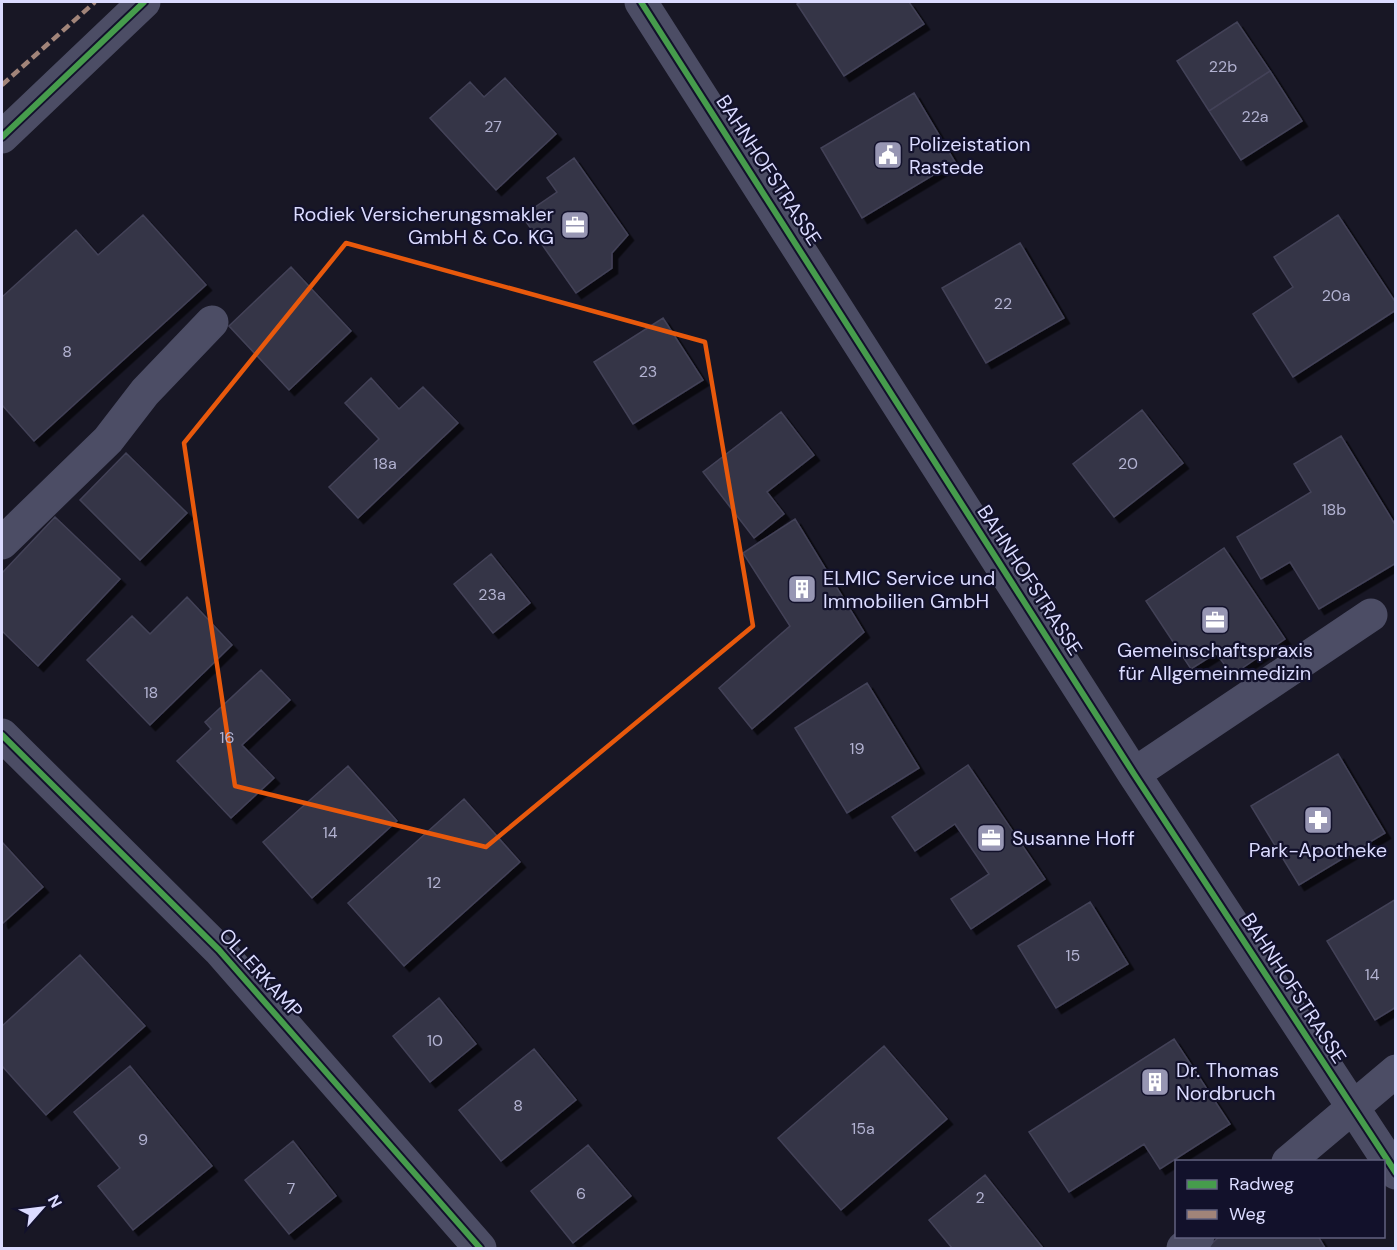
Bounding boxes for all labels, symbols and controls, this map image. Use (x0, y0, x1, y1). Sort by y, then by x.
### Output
house number: 22b (1209, 56, 1237, 77)
street label: BAHNHOFSTRASSE (711, 90, 827, 250)
house number: 22a (1241, 106, 1269, 127)
house number: 27 (484, 116, 502, 137)
place label: Polizeistation Rastede (909, 131, 1030, 180)
public building icon: Polizeistation Rastede (872, 139, 904, 171)
place label: Rodiek Versicherungsmakler GmbH & Co. KG (293, 201, 554, 250)
office icon: Rodiek Versicherungsmakler GmbH & Co. KG (559, 209, 591, 241)
house number: 20a (1322, 285, 1350, 306)
house number: 22 (994, 293, 1012, 314)
house number: 8 (62, 341, 72, 362)
house number: 23 (639, 361, 657, 382)
house number: 18a (373, 453, 397, 474)
house number: 20 (1118, 453, 1138, 474)
house number: 18b (1322, 499, 1346, 520)
street label: BAHNHOFSTRASSE (972, 500, 1088, 660)
place label: ELMIC Service und Immobilien GmbH (823, 565, 995, 614)
building icon: ELMIC Service und Immobilien GmbH (786, 573, 818, 605)
house number: 23a (478, 584, 506, 605)
office icon: Gemeinschaftspraxis für Allgemeinmedizin (1199, 604, 1231, 636)
place label: Gemeinschaftspraxis für Allgemeinmedizin (1117, 637, 1313, 686)
house number: 18 (144, 682, 158, 703)
house number: 16 (219, 727, 235, 748)
house number: 19 (849, 738, 865, 759)
pharmacy icon: Park-Apotheke (1302, 804, 1334, 836)
house number: 14 (323, 822, 338, 843)
office icon: Susanne Hoff (975, 822, 1007, 854)
place label: Susanne Hoff (1012, 825, 1135, 851)
place label: Park-Apotheke (1249, 837, 1387, 863)
house number: 12 (427, 872, 441, 893)
street label: BAHNHOFSTRASSE (1236, 908, 1352, 1068)
street label: OLLERKAMP (213, 922, 309, 1024)
house number: 15 (1066, 945, 1080, 966)
house number: 14 (1365, 964, 1380, 985)
house number: 10 (427, 1030, 443, 1051)
place label: Dr. Thomas Nordbruch (1176, 1057, 1279, 1106)
building icon: Dr. Thomas Nordbruch (1139, 1066, 1171, 1098)
house number: 8 (513, 1095, 523, 1116)
house number: 15a (851, 1118, 875, 1139)
house number: 9 (138, 1129, 148, 1150)
legend (1175, 1160, 1385, 1238)
text: Radweg (1229, 1172, 1294, 1196)
north arrow (12, 1178, 72, 1238)
house number: 7 (287, 1178, 295, 1199)
house number: 6 (576, 1183, 586, 1204)
house number: 2 (975, 1187, 985, 1208)
text: N (43, 1191, 67, 1211)
text: Weg (1229, 1202, 1266, 1226)

